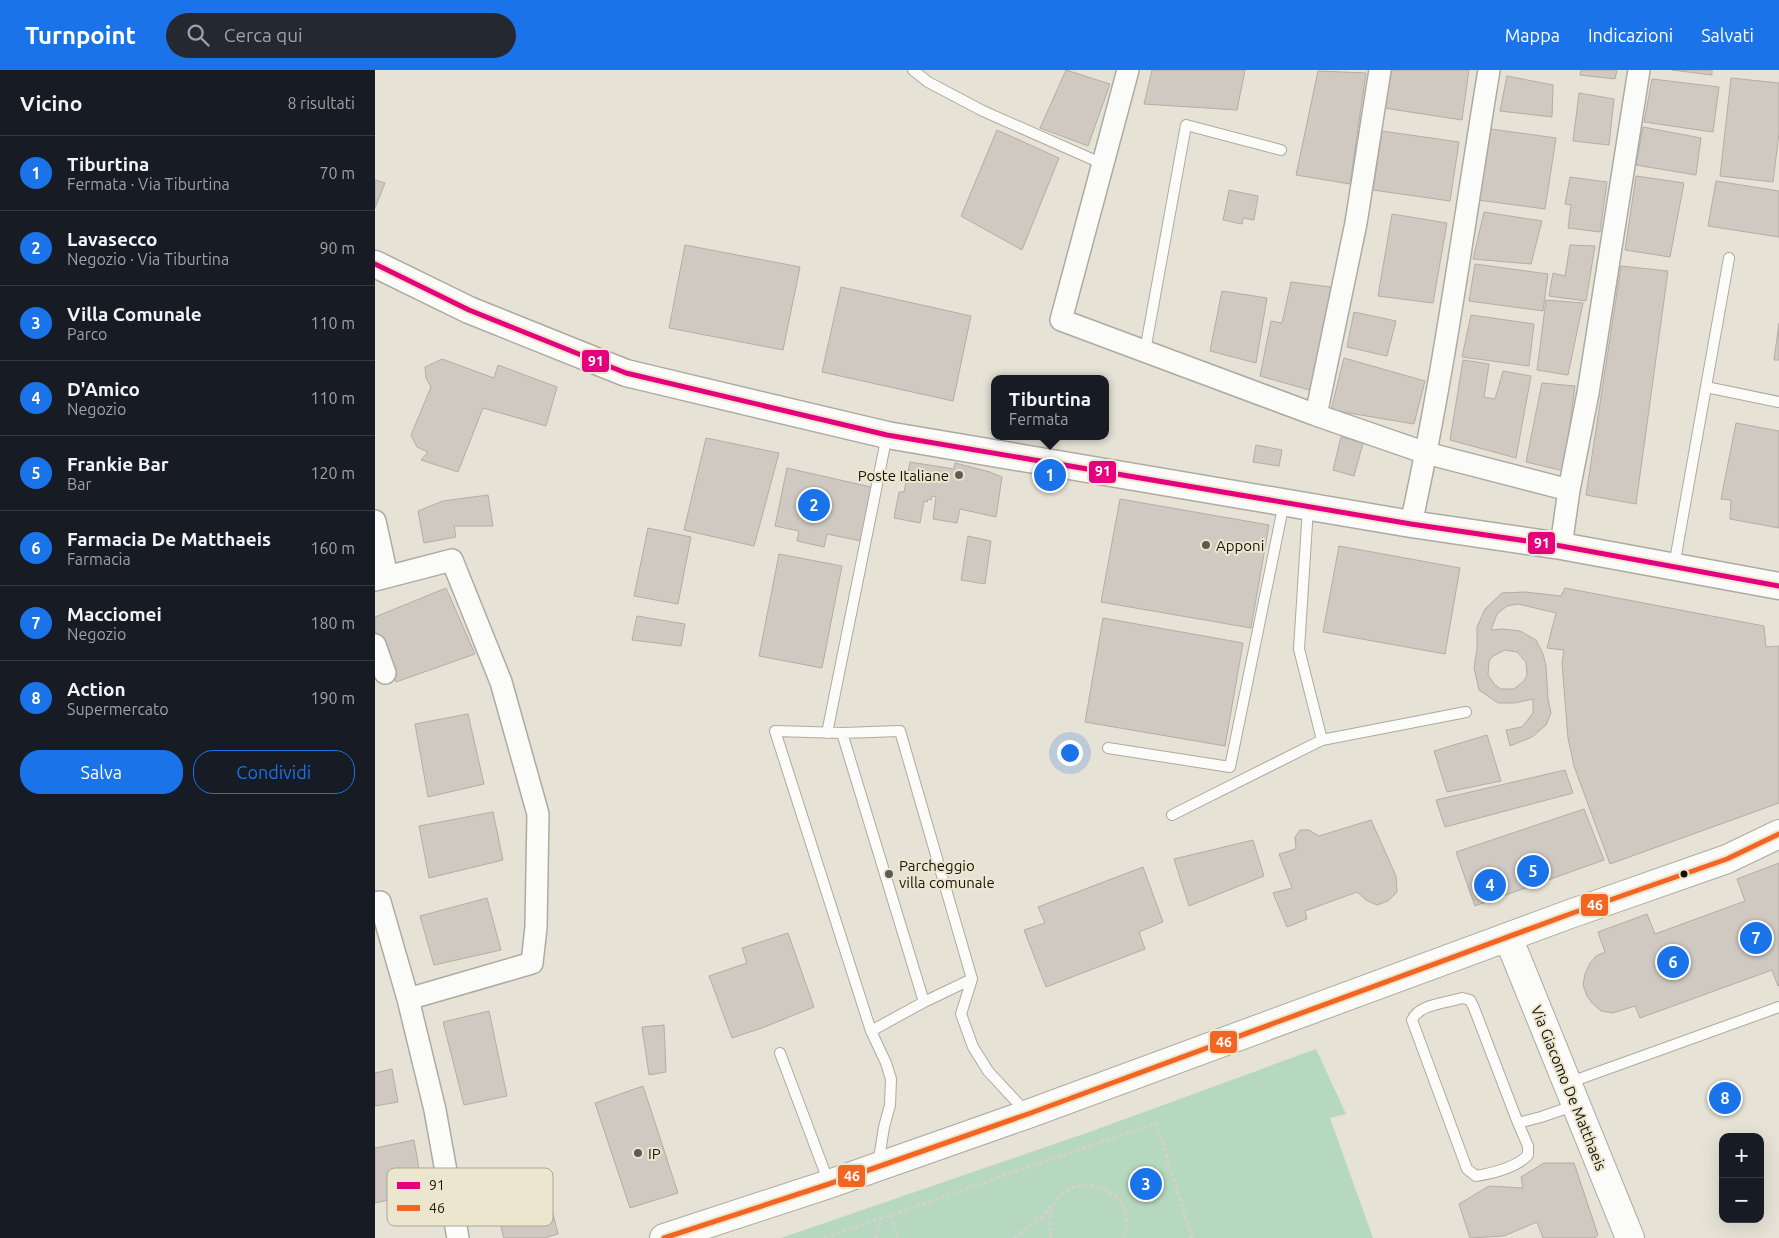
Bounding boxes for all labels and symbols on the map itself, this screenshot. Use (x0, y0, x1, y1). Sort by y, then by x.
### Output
line badge: 91 (581, 349, 610, 373)
text: 91 (588, 353, 604, 369)
pin: 1 (1034, 456, 1066, 494)
line badge: 91 (1088, 460, 1117, 484)
text: 91 (1095, 463, 1111, 479)
place label: Poste Italiane (858, 467, 949, 484)
marker: Poste Italiane (953, 469, 965, 481)
pin: 2 (798, 486, 830, 524)
line badge: 91 (1527, 531, 1556, 555)
text: 91 (1534, 535, 1550, 551)
place label: Apponi (1216, 537, 1264, 554)
marker: Apponi (1200, 539, 1212, 551)
your location (1057, 740, 1083, 766)
pin: 5 (1517, 852, 1549, 890)
place label: Parcheggio villa comunale (899, 857, 995, 891)
pin: 4 (1474, 866, 1506, 904)
marker: Parcheggio villa comunale (883, 868, 895, 880)
unlabelled marker (1679, 869, 1689, 879)
line badge: 46 (1580, 893, 1609, 917)
text: 46 (1587, 897, 1603, 913)
pin: 7 (1740, 919, 1772, 957)
pin: 6 (1657, 943, 1689, 981)
street label: Via Giacomo De Matthaeis (1528, 1003, 1610, 1173)
line badge: 46 (1209, 1030, 1238, 1054)
text: 46 (1216, 1034, 1232, 1050)
pin: 8 (1709, 1079, 1741, 1117)
place label: IP (648, 1145, 661, 1162)
marker: IP (632, 1147, 644, 1159)
line badge: 46 (837, 1164, 866, 1188)
pin: 3 (1130, 1165, 1162, 1203)
legend (387, 1168, 553, 1226)
text: 46 (844, 1168, 860, 1184)
text: 91 (429, 1177, 445, 1193)
text: 46 (429, 1200, 445, 1216)

